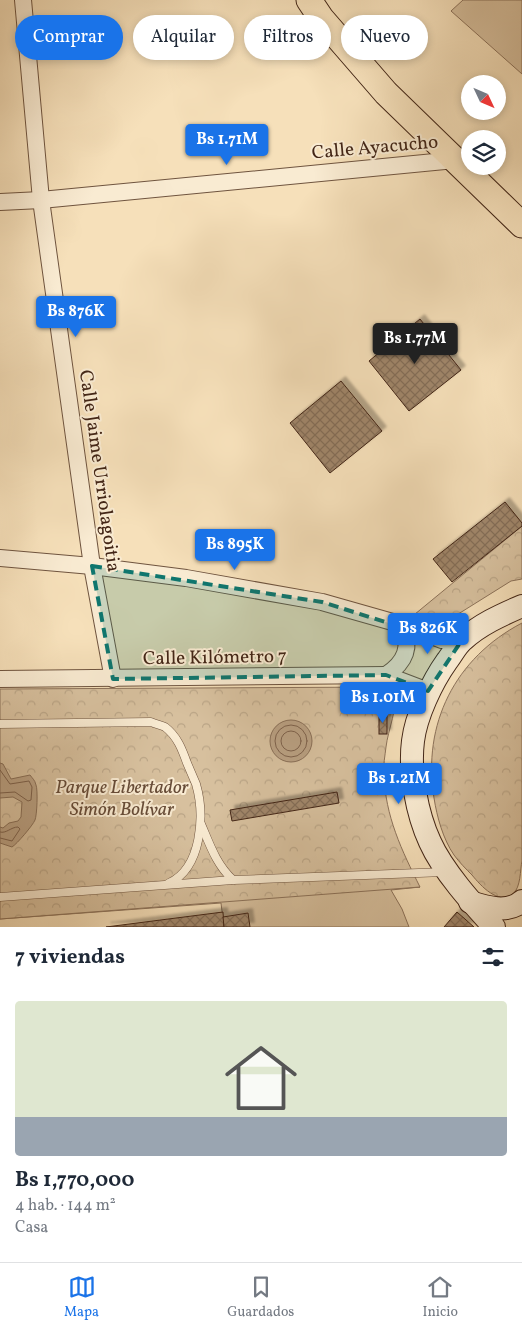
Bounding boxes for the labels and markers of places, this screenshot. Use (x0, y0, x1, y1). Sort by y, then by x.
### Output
pin: Bs 1.71M (175, 124, 279, 166)
pin: Bs 876K (30, 296, 122, 338)
pin: Bs 1.77M (363, 322, 467, 365)
pin: Bs 895K (189, 528, 281, 571)
pin: Bs 826K (382, 612, 474, 655)
pin: Bs 1.01M (331, 682, 435, 724)
pin: Bs 1.21M (347, 762, 451, 805)

